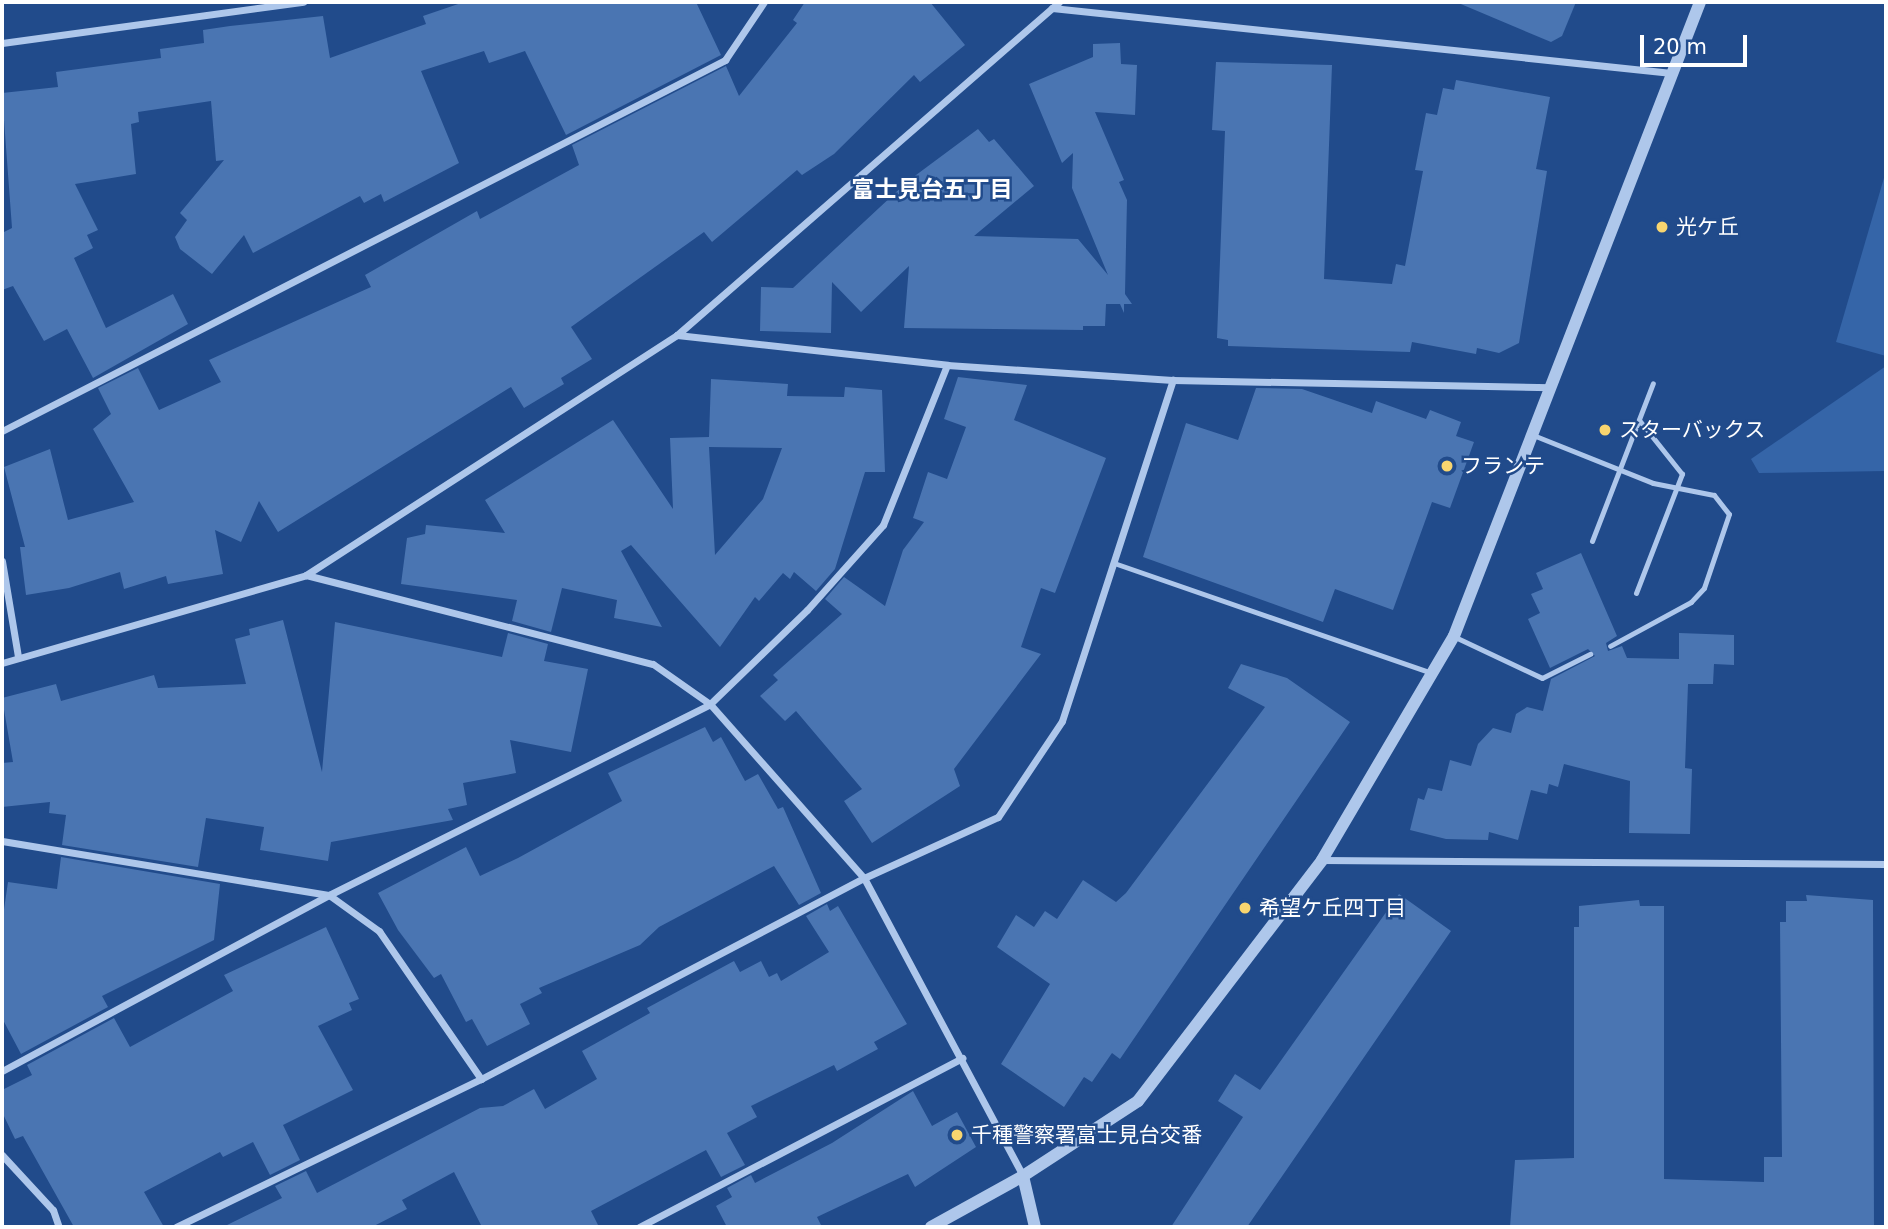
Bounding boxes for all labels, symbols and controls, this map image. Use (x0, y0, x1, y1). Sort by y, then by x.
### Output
scale bar (1643, 21, 1750, 65)
text: 20 m (1653, 35, 1707, 59)
district label: 富士見台五丁目 (852, 175, 1012, 203)
place label: 光ケ丘 (1676, 214, 1739, 240)
marker: 光ケ丘 (1654, 219, 1670, 235)
place label: スターバックス (1619, 417, 1766, 443)
marker: スターバックス (1597, 422, 1613, 438)
place label: フランテ (1461, 453, 1545, 479)
marker: フランテ (1439, 458, 1455, 474)
place label: 希望ケ丘四丁目 (1259, 895, 1406, 921)
marker: 希望ケ丘四丁目 (1237, 900, 1253, 916)
place label: 千種警察署富士見台交番 (971, 1122, 1202, 1148)
marker: 千種警察署富士見台交番 (949, 1127, 965, 1143)

